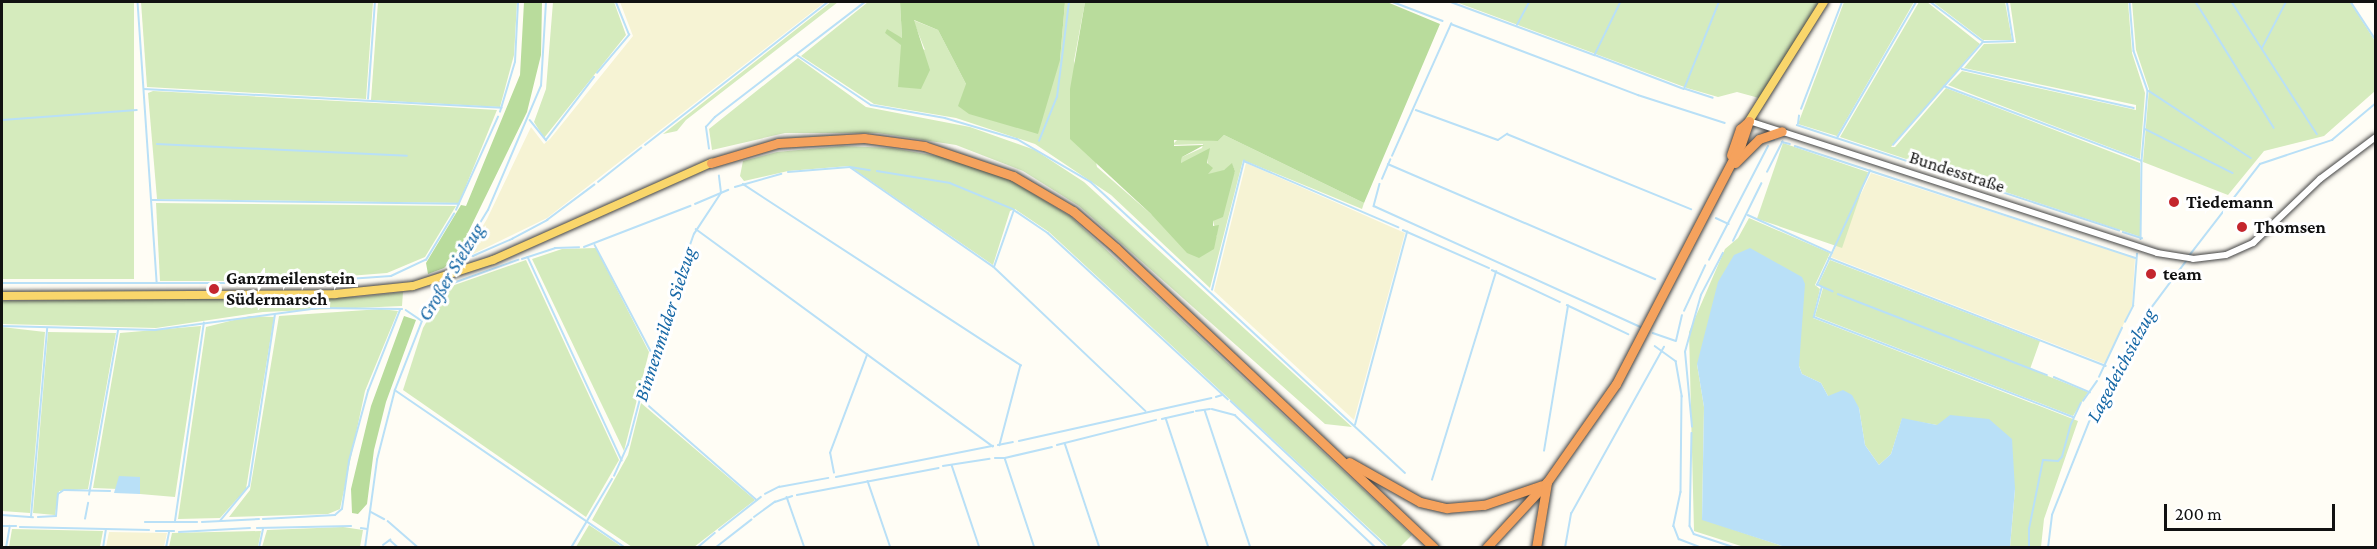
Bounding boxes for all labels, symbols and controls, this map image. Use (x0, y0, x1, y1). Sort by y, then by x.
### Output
street label: Bundesstraße (1907, 146, 2007, 198)
place label: Tiedemann (2186, 191, 2273, 213)
marker: Tiedemann (2167, 195, 2181, 209)
place label: Thomsen (2254, 216, 2326, 238)
water label: Großer Sielzug (412, 219, 490, 325)
marker: Thomsen (2235, 220, 2249, 234)
water label: Binnenmilder Sielzug (629, 244, 701, 404)
place label: team (2163, 263, 2202, 285)
marker: team (2144, 267, 2158, 281)
place label: Ganzmeilenstein Südermarsch (226, 268, 355, 310)
marker: Ganzmeilenstein Südermarsch (207, 282, 221, 296)
water label: Lagedeichsielzug (2081, 304, 2161, 426)
scale bar (2167, 492, 2338, 530)
text: 200 m (2175, 504, 2222, 524)

